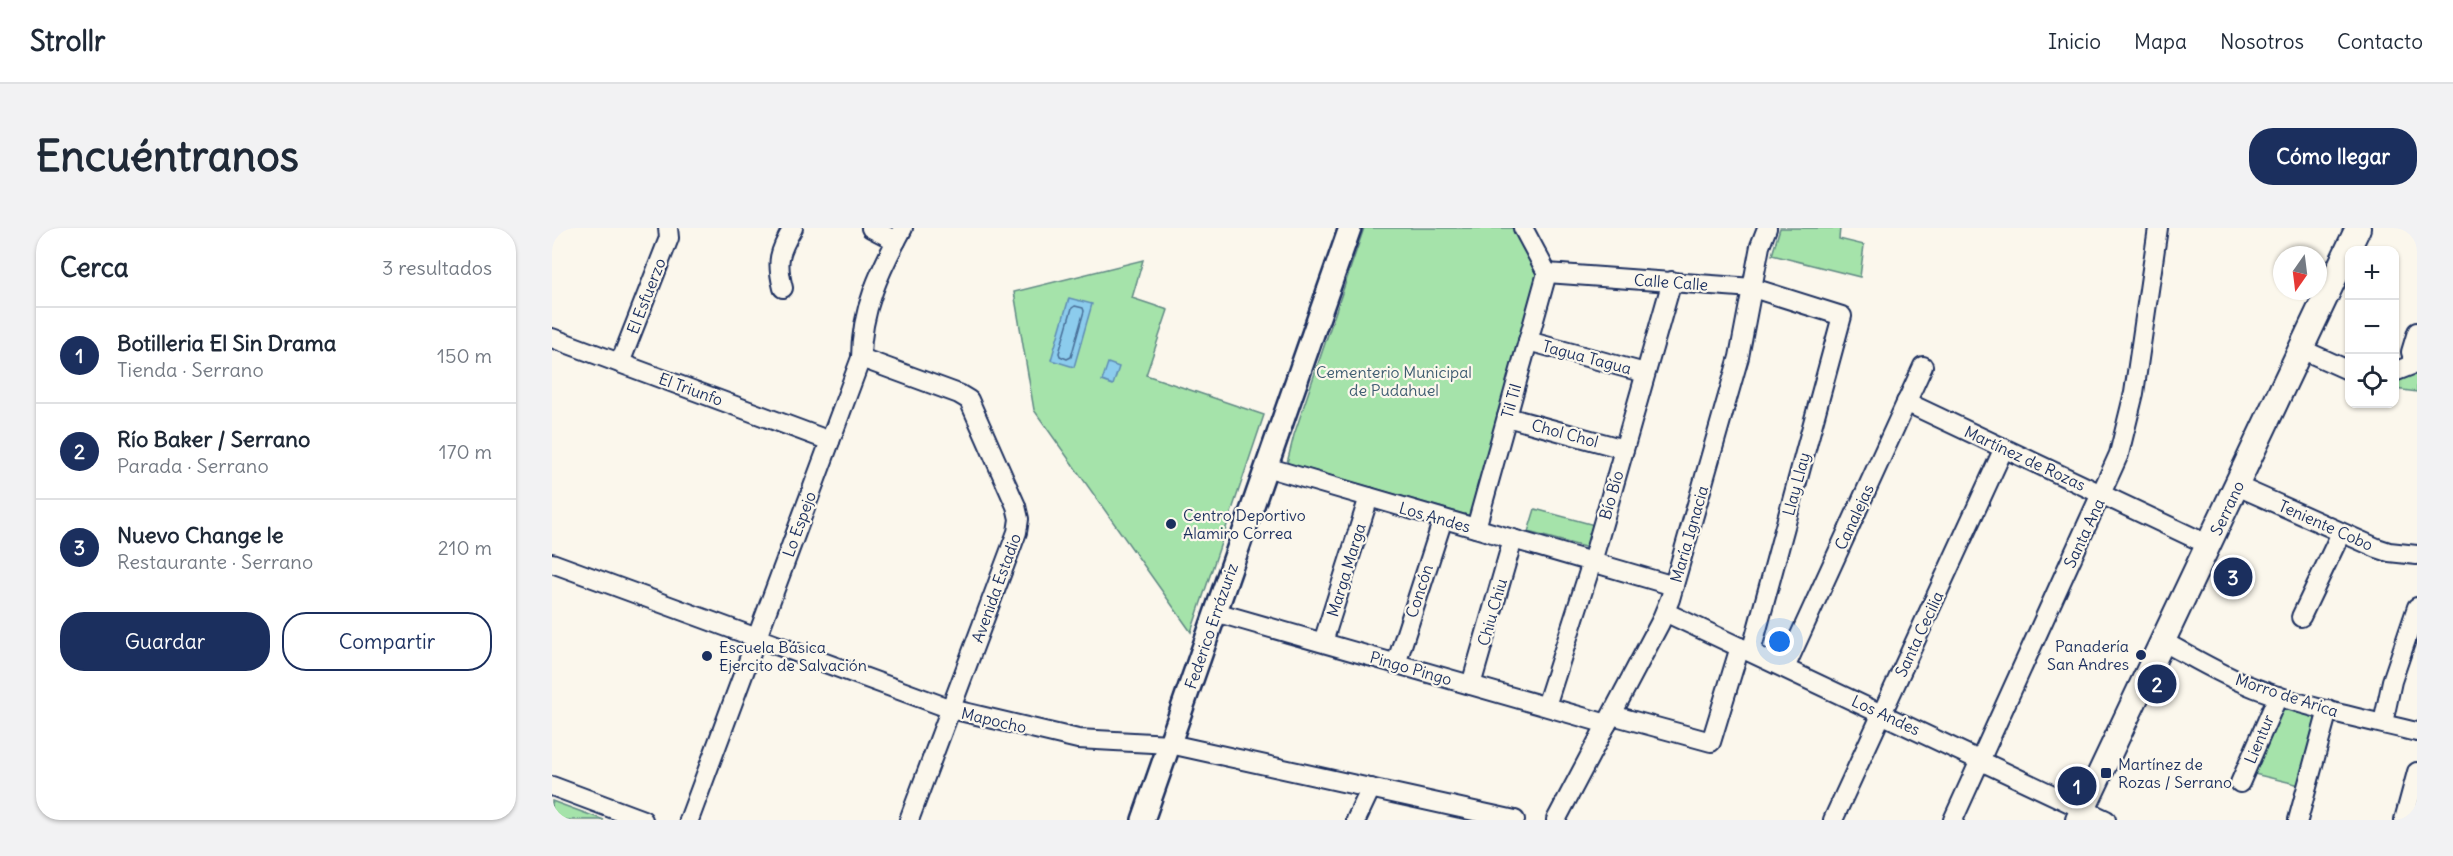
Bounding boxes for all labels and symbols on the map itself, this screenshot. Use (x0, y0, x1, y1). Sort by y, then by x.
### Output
north arrow (2273, 246, 2327, 300)
street label: El Esfuerzo (622, 255, 670, 337)
street label: Calle Calle (1633, 269, 1709, 295)
street label: Tagua Tagua (1540, 336, 1634, 378)
park label: Cementerio Municipal de Pudahuel (1316, 362, 1472, 400)
street label: El Triunfo (656, 368, 726, 410)
street label: Til Til (1497, 381, 1525, 421)
street label: Chol Chol (1529, 414, 1601, 452)
street label: Martínez de Rozas (1961, 421, 2089, 495)
street label: Llay Llay (1778, 450, 1814, 518)
street label: Bío Bío (1595, 468, 1627, 522)
street label: Serrano (2206, 478, 2248, 538)
street label: Canalejas (1830, 481, 1878, 553)
street label: María Ignacia (1666, 483, 1712, 585)
street label: Lo Espejo (778, 488, 820, 560)
street label: Santa Ana (2059, 495, 2109, 571)
street label: Teniente Cobo (2276, 495, 2376, 555)
street label: Los Andes (1397, 497, 1473, 537)
place label: Centro Deportivo Alamiro Correa (1183, 505, 1306, 543)
marker: Centro Deportivo Alamiro Correa (1164, 517, 1178, 531)
street label: Marga Marga (1322, 521, 1370, 619)
street label: Avenida Estadio (967, 531, 1025, 645)
pin: 3 (2214, 554, 2252, 600)
street label: Federico Errázuriz (1180, 560, 1242, 692)
street label: Concón (1401, 562, 1437, 620)
street label: Chiu Chiu (1473, 576, 1511, 648)
street label: Santa Cecilia (1890, 588, 1948, 680)
your location (1765, 627, 1794, 656)
place label: Panadería San Andres (2047, 636, 2129, 674)
place label: Escuela Básica Ejercito de Salvación (719, 637, 867, 675)
street label: Pingo Pingo (1368, 647, 1454, 689)
marker: Panadería San Andres (2134, 648, 2148, 662)
marker: Escuela Básica Ejercito de Salvación (700, 649, 714, 663)
pin: 2 (2138, 662, 2176, 706)
street label: Morro de Arica (2233, 669, 2341, 721)
street label: Los Andes (1849, 690, 1923, 740)
street label: Mapocho (959, 703, 1029, 737)
street label: Lientur (2240, 711, 2278, 767)
place label: Martínez de Rozas / Serrano (2118, 754, 2232, 792)
pin: 1 (2058, 764, 2096, 808)
marker: Martínez de Rozas / Serrano (2099, 766, 2113, 780)

